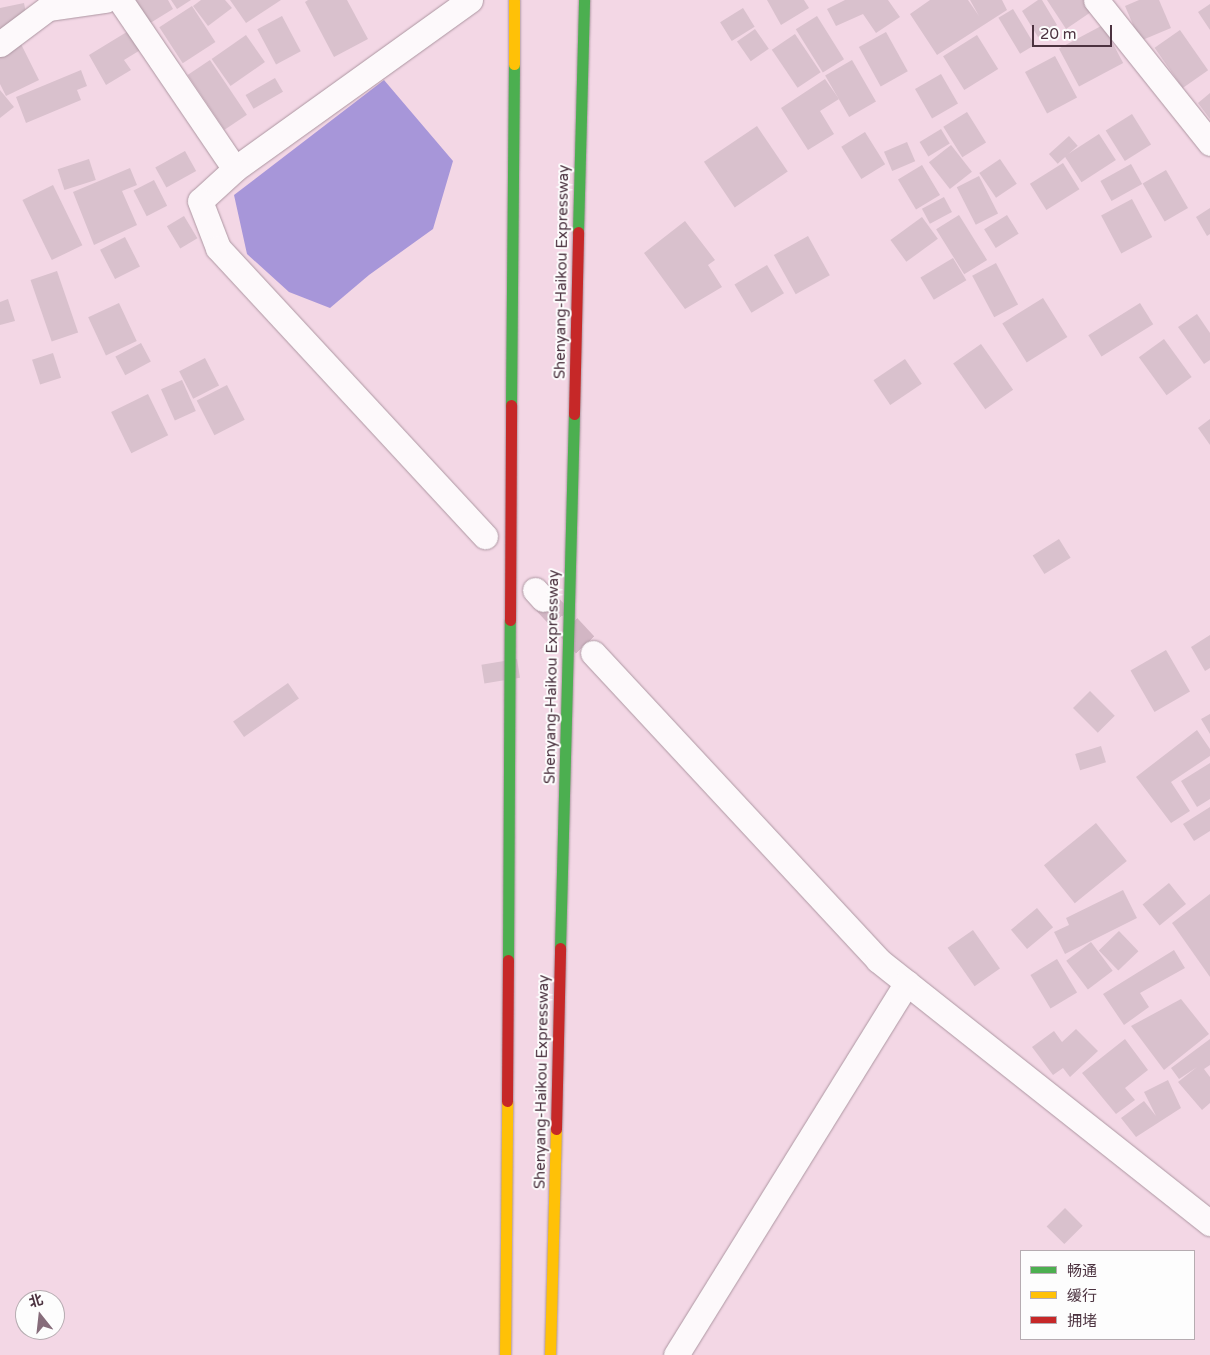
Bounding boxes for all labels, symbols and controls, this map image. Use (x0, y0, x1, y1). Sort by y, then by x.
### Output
scale bar (1035, 15, 1115, 47)
text: 20 m (1040, 25, 1077, 43)
street label: Shenyang-Haikou Expressway (551, 165, 573, 379)
street label: Shenyang-Haikou Expressway (541, 570, 563, 784)
street label: Shenyang-Haikou Expressway (531, 975, 553, 1189)
legend (1020, 1250, 1195, 1340)
text: 畅通 (1067, 1262, 1097, 1280)
text: 缓行 (1067, 1287, 1097, 1305)
north arrow (15, 1290, 65, 1340)
text: 北 (27, 1291, 45, 1311)
text: 拥堵 (1067, 1312, 1097, 1330)

